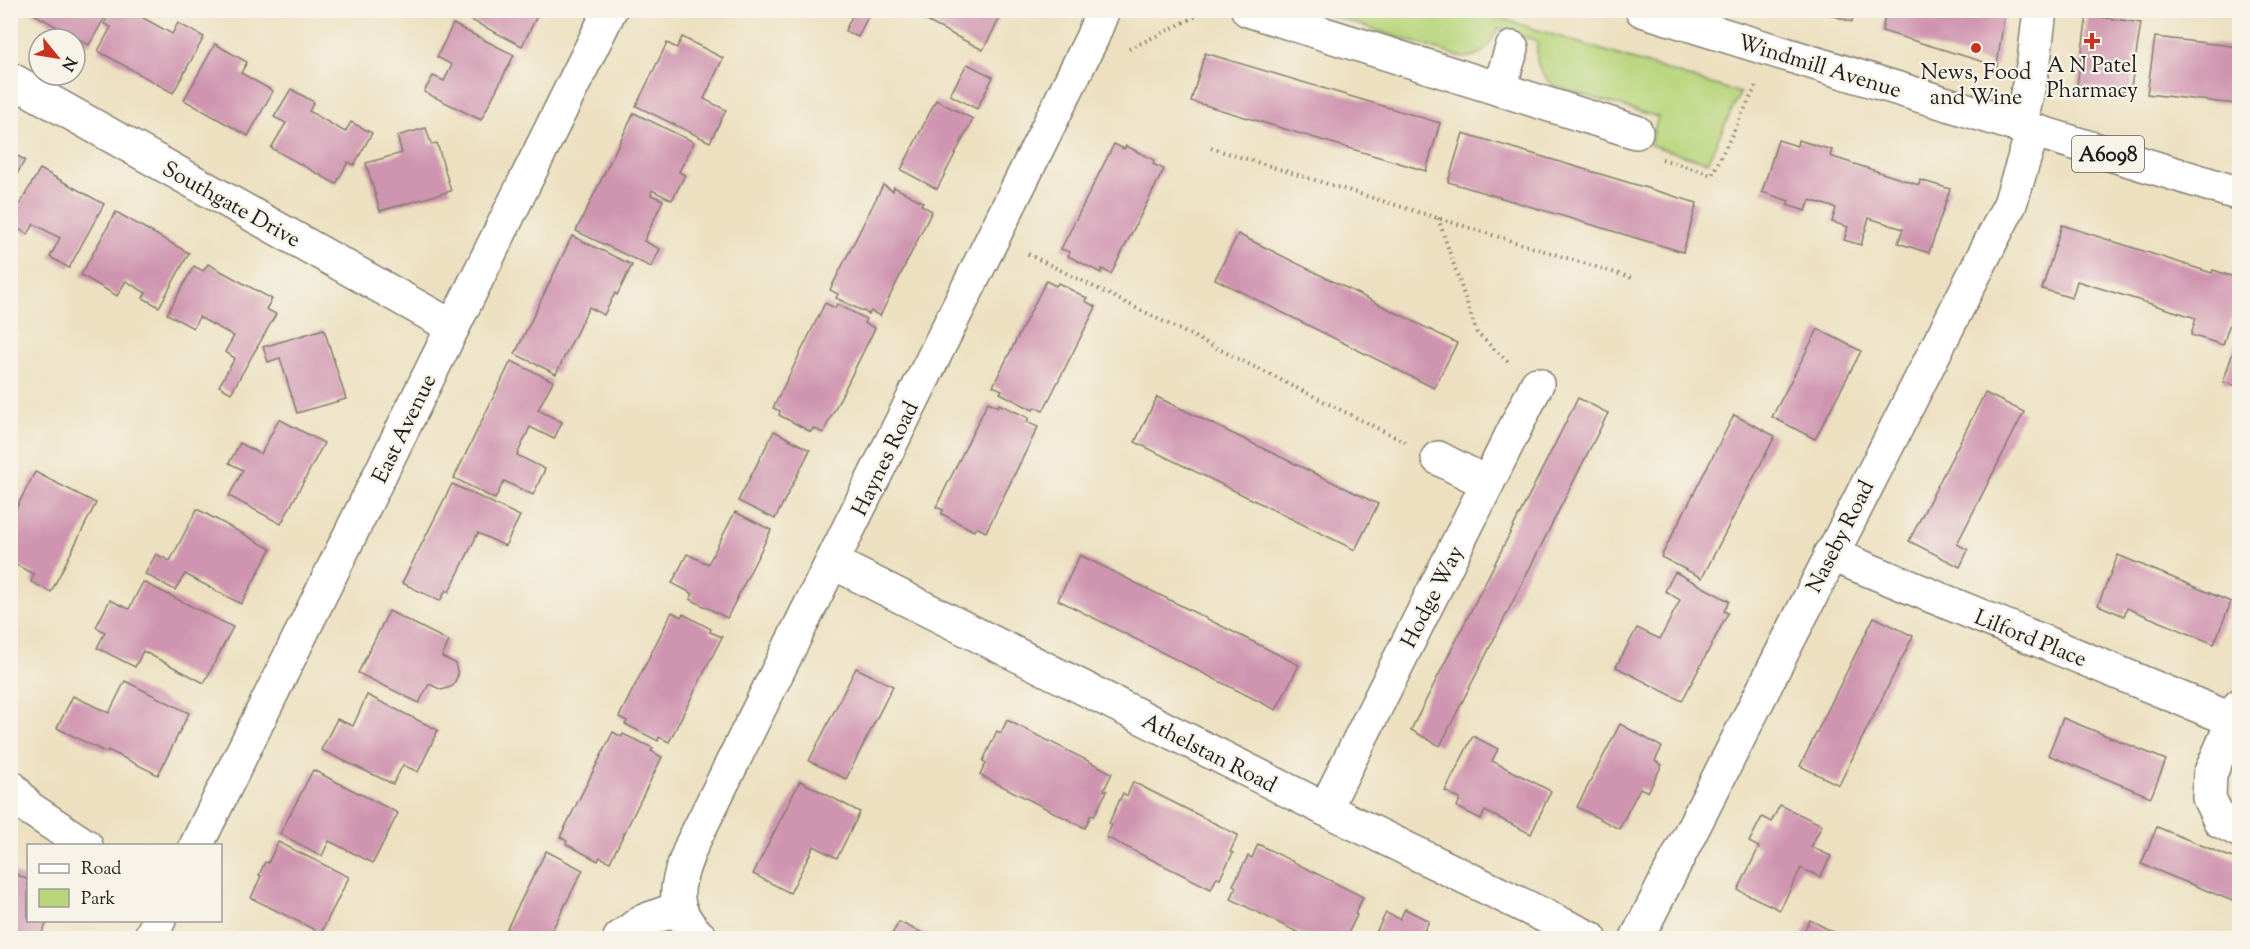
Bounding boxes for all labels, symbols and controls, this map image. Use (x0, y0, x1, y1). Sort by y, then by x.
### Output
north arrow (27, 27, 87, 87)
street label: Windmill Avenue (1733, 28, 1905, 108)
marker: A N Patel Pharmacy (2085, 34, 2099, 48)
marker: News, Food and Wine (1969, 41, 1983, 55)
place label: A N Patel Pharmacy (2046, 51, 2138, 108)
text: N (55, 52, 81, 75)
place label: News, Food and Wine (1921, 58, 2031, 115)
road number: A6098 (2072, 136, 2144, 172)
street label: Southgate Drive (155, 154, 306, 257)
street label: East Avenue (365, 369, 446, 489)
street label: Haynes Road (845, 397, 928, 522)
street label: Naseby Road (1800, 475, 1884, 599)
street label: Hodge Way (1394, 541, 1473, 654)
street label: Lilford Place (1969, 603, 2091, 677)
street label: Athelstan Road (1136, 707, 1282, 802)
legend (27, 844, 222, 922)
text: Road (81, 857, 121, 883)
text: Park (81, 887, 116, 913)

